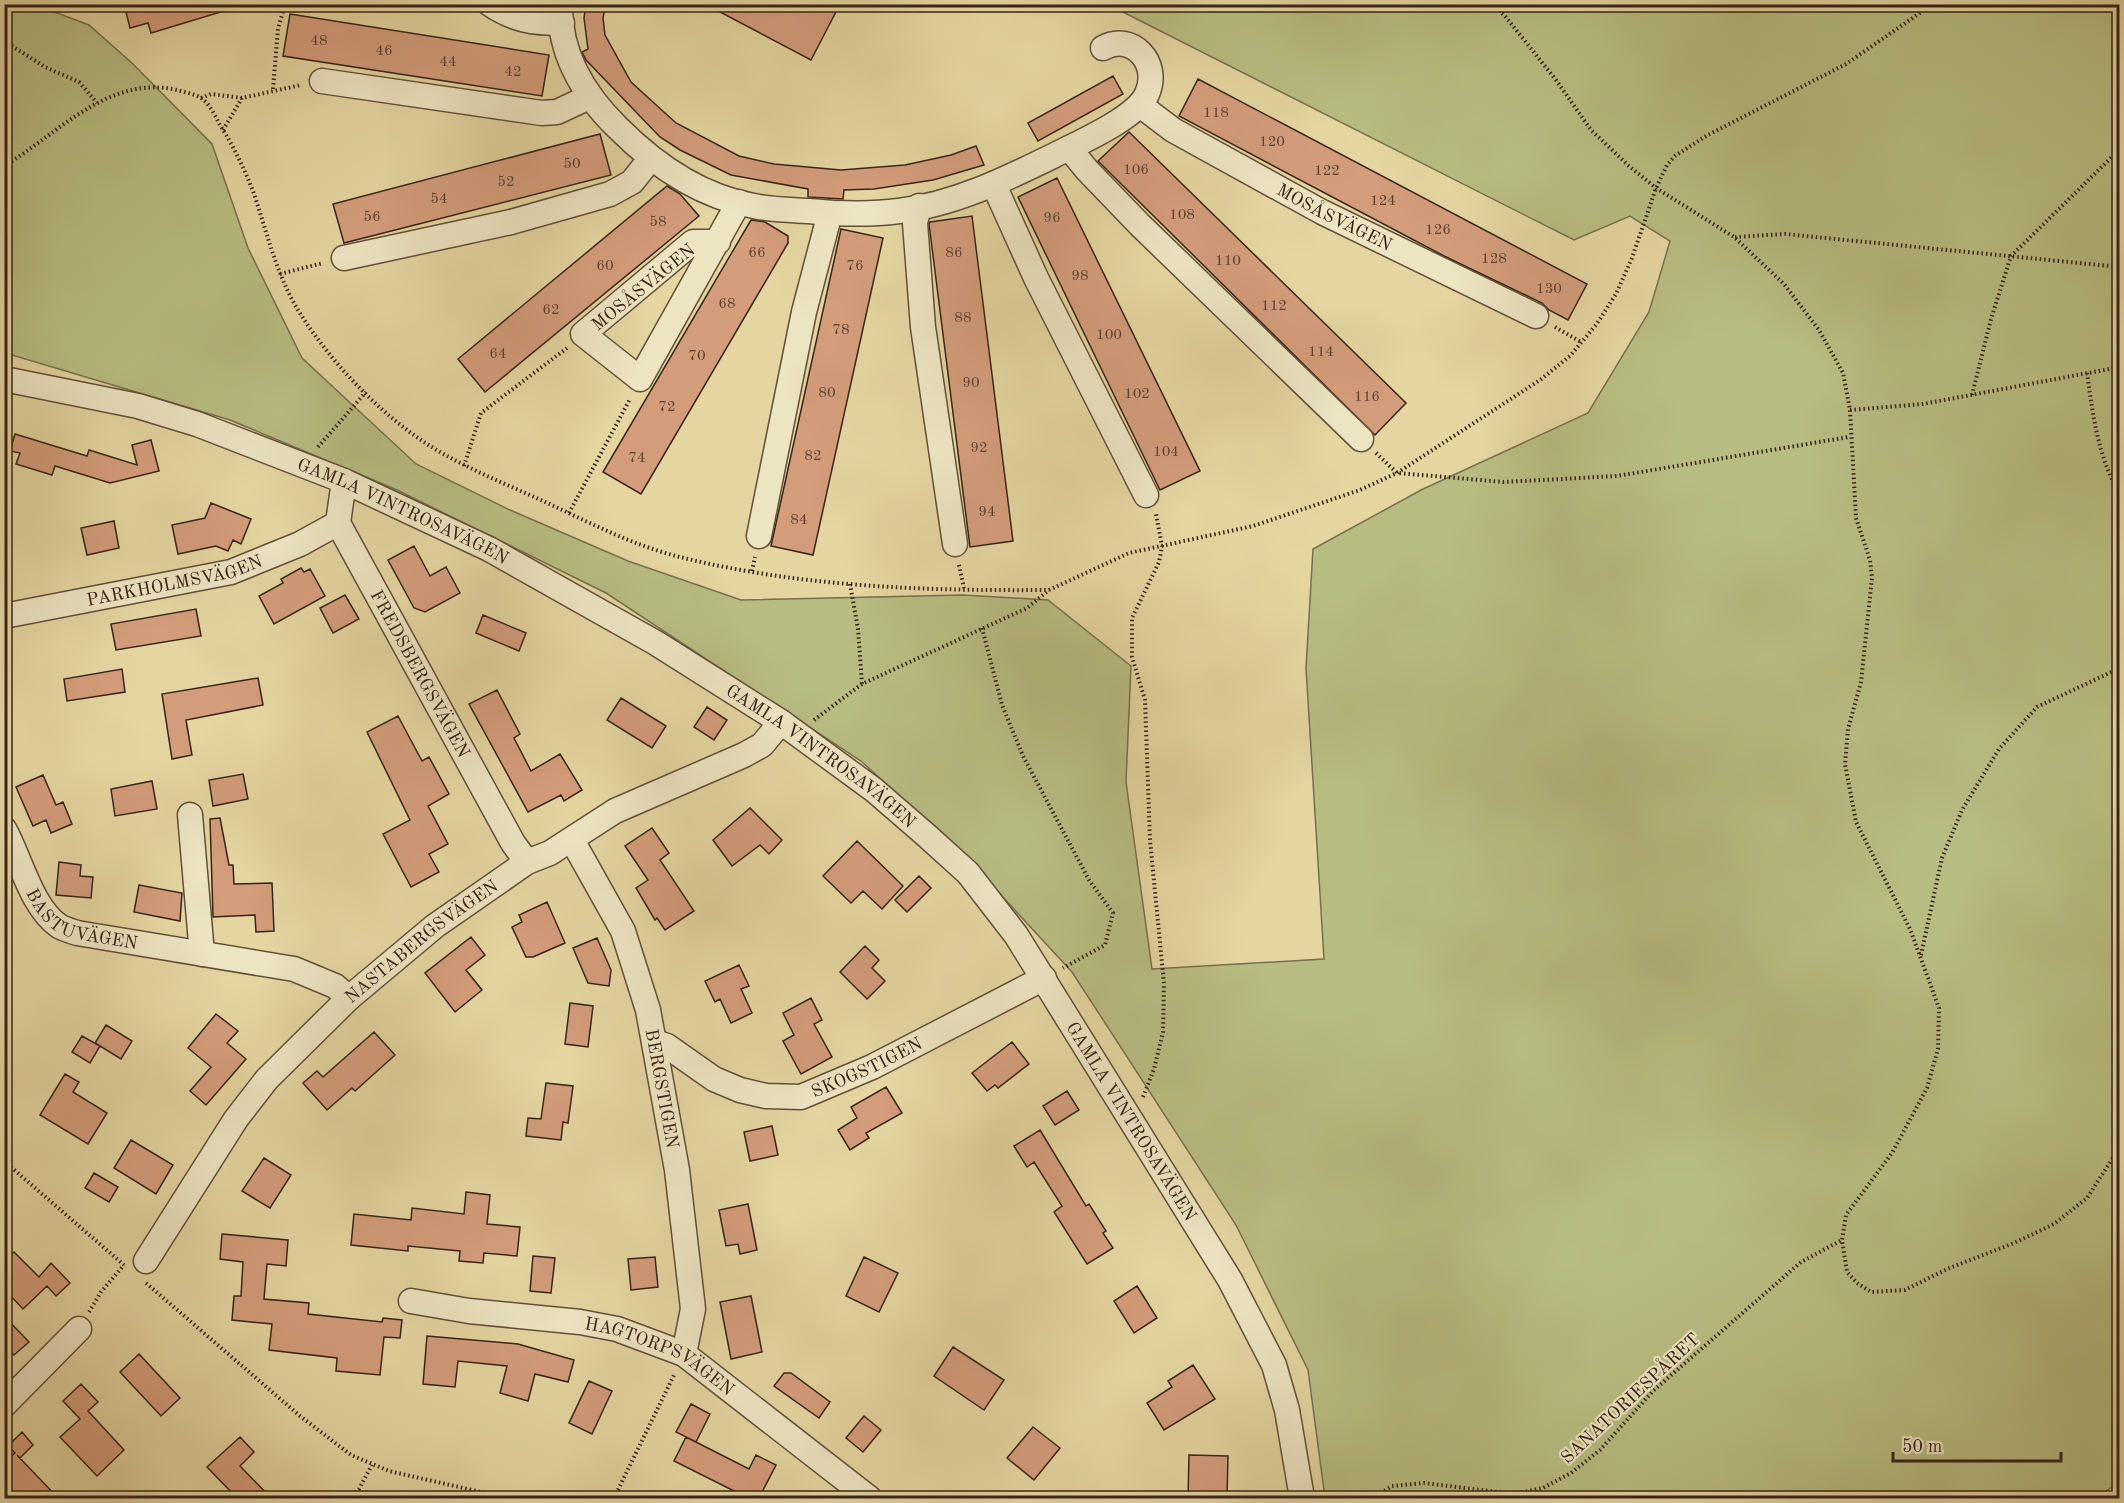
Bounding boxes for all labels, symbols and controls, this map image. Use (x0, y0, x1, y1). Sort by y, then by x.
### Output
house number: 48 (310, 34, 328, 49)
house number: 46 (375, 44, 393, 59)
house number: 44 (439, 55, 457, 70)
house number: 42 (504, 65, 522, 80)
house number: 118 (1203, 106, 1229, 121)
house number: 120 (1259, 135, 1285, 150)
house number: 50 (563, 157, 581, 172)
house number: 106 (1123, 163, 1149, 178)
house number: 122 (1314, 164, 1340, 179)
house number: 52 (497, 175, 515, 190)
street label: MOSÅSVÄGEN (1273, 181, 1395, 255)
house number: 54 (430, 192, 448, 207)
house number: 124 (1370, 194, 1396, 209)
house number: 108 (1169, 208, 1195, 223)
house number: 56 (363, 210, 381, 225)
house number: 96 (1043, 211, 1061, 226)
house number: 58 (649, 215, 667, 230)
house number: 126 (1425, 223, 1451, 238)
street label: MOSÅSVÄGEN (586, 237, 699, 335)
house number: 66 (748, 246, 766, 261)
house number: 86 (945, 246, 963, 261)
house number: 128 (1481, 252, 1507, 267)
house number: 110 (1215, 254, 1241, 269)
house number: 60 (596, 259, 614, 274)
house number: 76 (846, 259, 864, 274)
house number: 98 (1071, 269, 1089, 284)
house number: 130 (1536, 282, 1562, 297)
house number: 68 (718, 297, 736, 312)
house number: 112 (1261, 299, 1287, 314)
house number: 62 (542, 303, 560, 318)
house number: 88 (954, 311, 972, 326)
house number: 78 (832, 323, 850, 338)
house number: 100 (1096, 328, 1122, 343)
house number: 114 (1308, 345, 1334, 360)
house number: 64 (489, 347, 507, 362)
house number: 70 (688, 349, 706, 364)
house number: 90 (962, 376, 980, 391)
house number: 80 (818, 386, 836, 401)
house number: 102 (1124, 387, 1150, 402)
house number: 116 (1354, 390, 1380, 405)
house number: 72 (658, 400, 676, 415)
house number: 92 (970, 441, 988, 456)
house number: 104 (1153, 445, 1179, 460)
house number: 82 (804, 449, 822, 464)
house number: 74 (628, 451, 646, 466)
street label: GAMLA VINTROSAVÄGEN (294, 456, 511, 568)
house number: 94 (978, 505, 996, 520)
house number: 84 (790, 513, 808, 528)
street label: PARKHOLMSVÄGEN (85, 552, 265, 610)
street label: FREDSBERGSVÄGEN (366, 587, 473, 761)
street label: GAMLA VINTROSAVÄGEN (722, 682, 919, 832)
street label: NASTABERGSVÄGEN (342, 877, 502, 1007)
street label: BASTUVÄGEN (22, 886, 139, 953)
street label: GAMLA VINTROSAVÄGEN (1062, 1019, 1199, 1225)
street label: BERGSTIGEN (642, 1028, 681, 1150)
street label: SKOGSTIGEN (809, 1035, 925, 1102)
street label: HAGTORPSVÄGEN (583, 1315, 737, 1399)
street label: SANATORIESPÅRET (1555, 1326, 1703, 1467)
scale bar (1893, 1425, 2061, 1463)
text: 50 m (1902, 1438, 1942, 1456)

